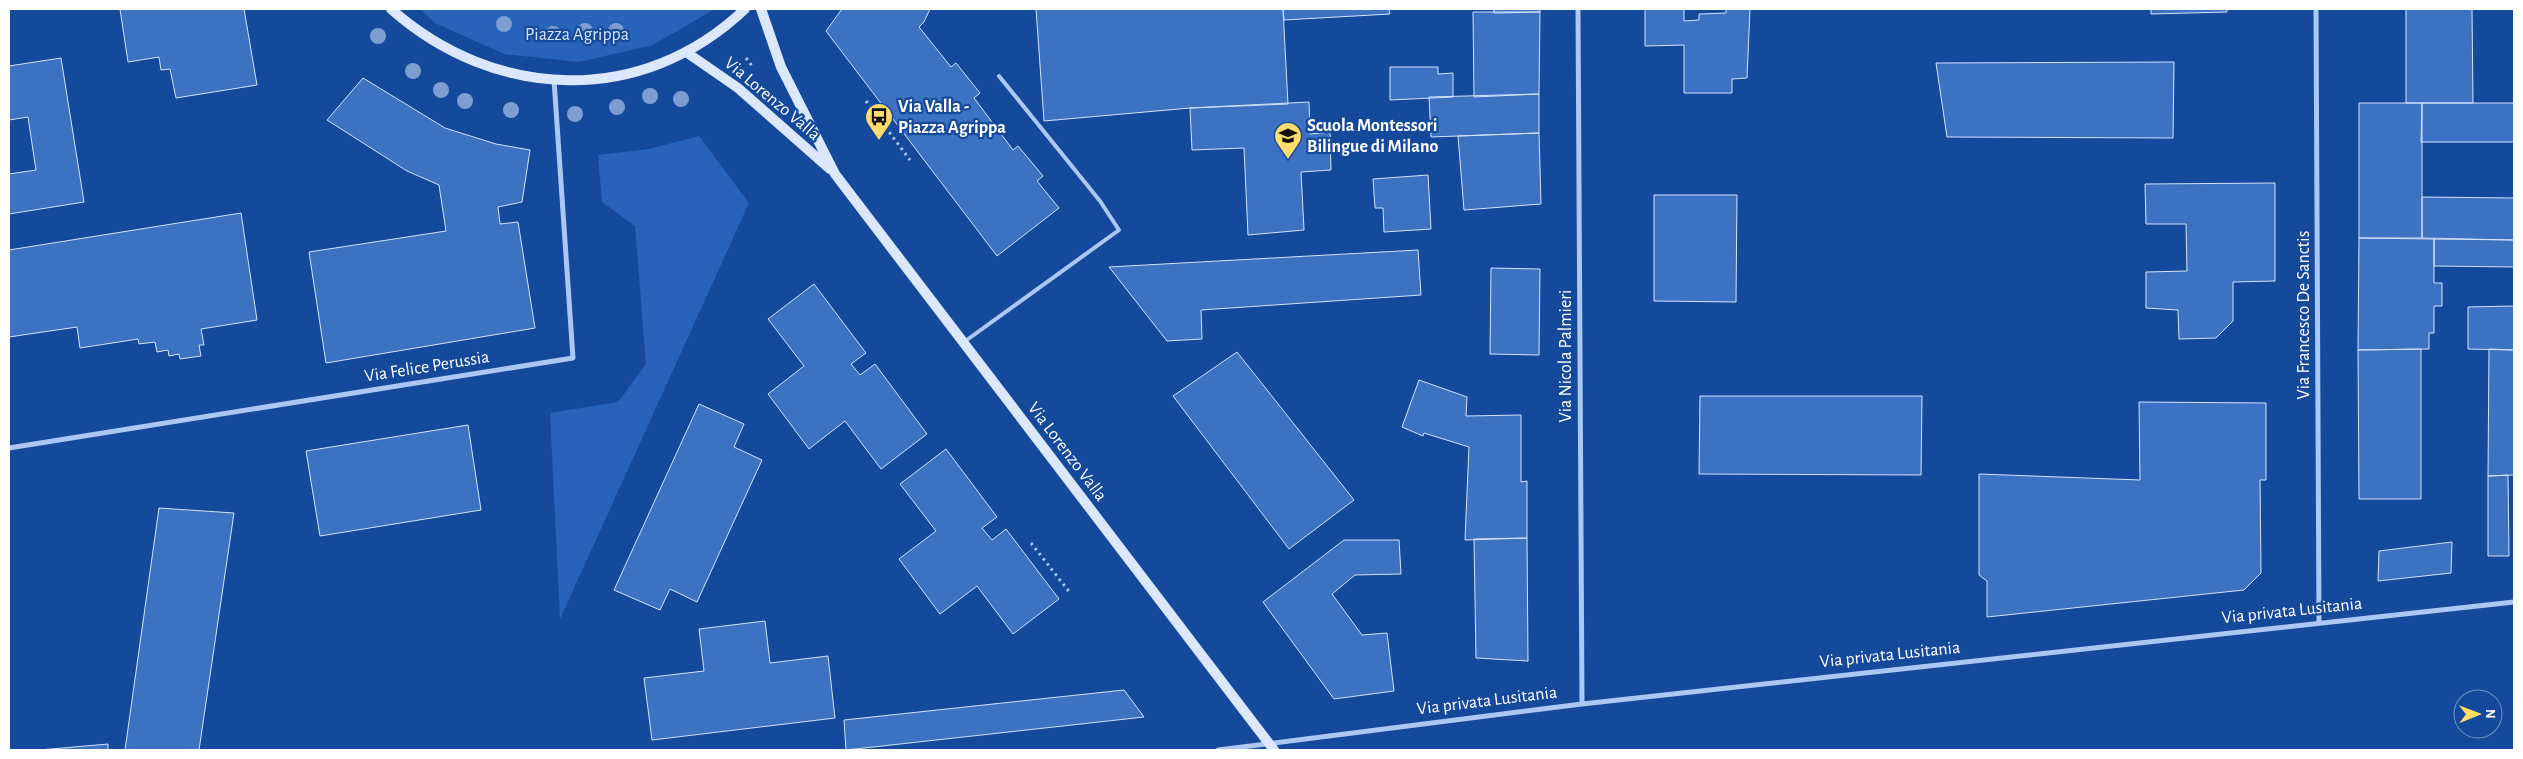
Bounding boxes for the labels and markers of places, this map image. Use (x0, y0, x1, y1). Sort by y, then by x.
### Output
place label: Via Valla - Piazza Agrippa (898, 98, 1006, 137)
bus stop icon: Via Valla - Piazza Agrippa (864, 102, 894, 141)
place label: Scuola Montessori Bilingue di Milano (1307, 117, 1438, 156)
school or university icon: Scuola Montessori Bilingue di Milano (1273, 121, 1303, 160)

